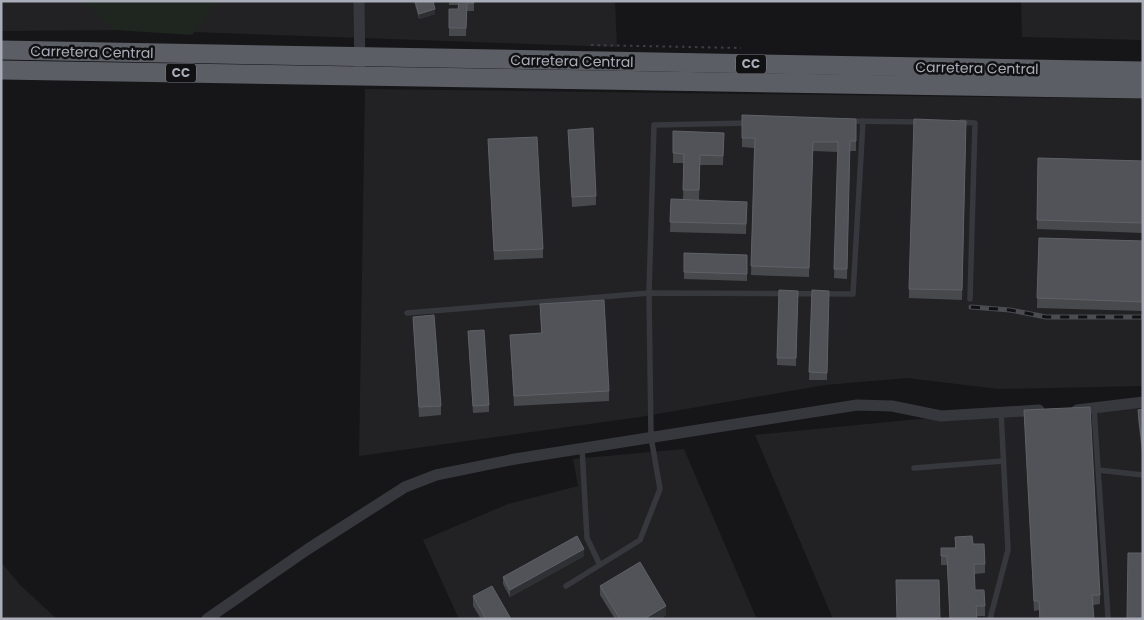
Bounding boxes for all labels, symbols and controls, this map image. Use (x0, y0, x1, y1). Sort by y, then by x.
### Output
street label: Carretera Central (30, 41, 154, 63)
street label: Carretera Central (510, 50, 634, 72)
road number: CC (736, 54, 766, 74)
street label: Carretera Central (915, 57, 1039, 79)
road number: CC (166, 64, 196, 82)

